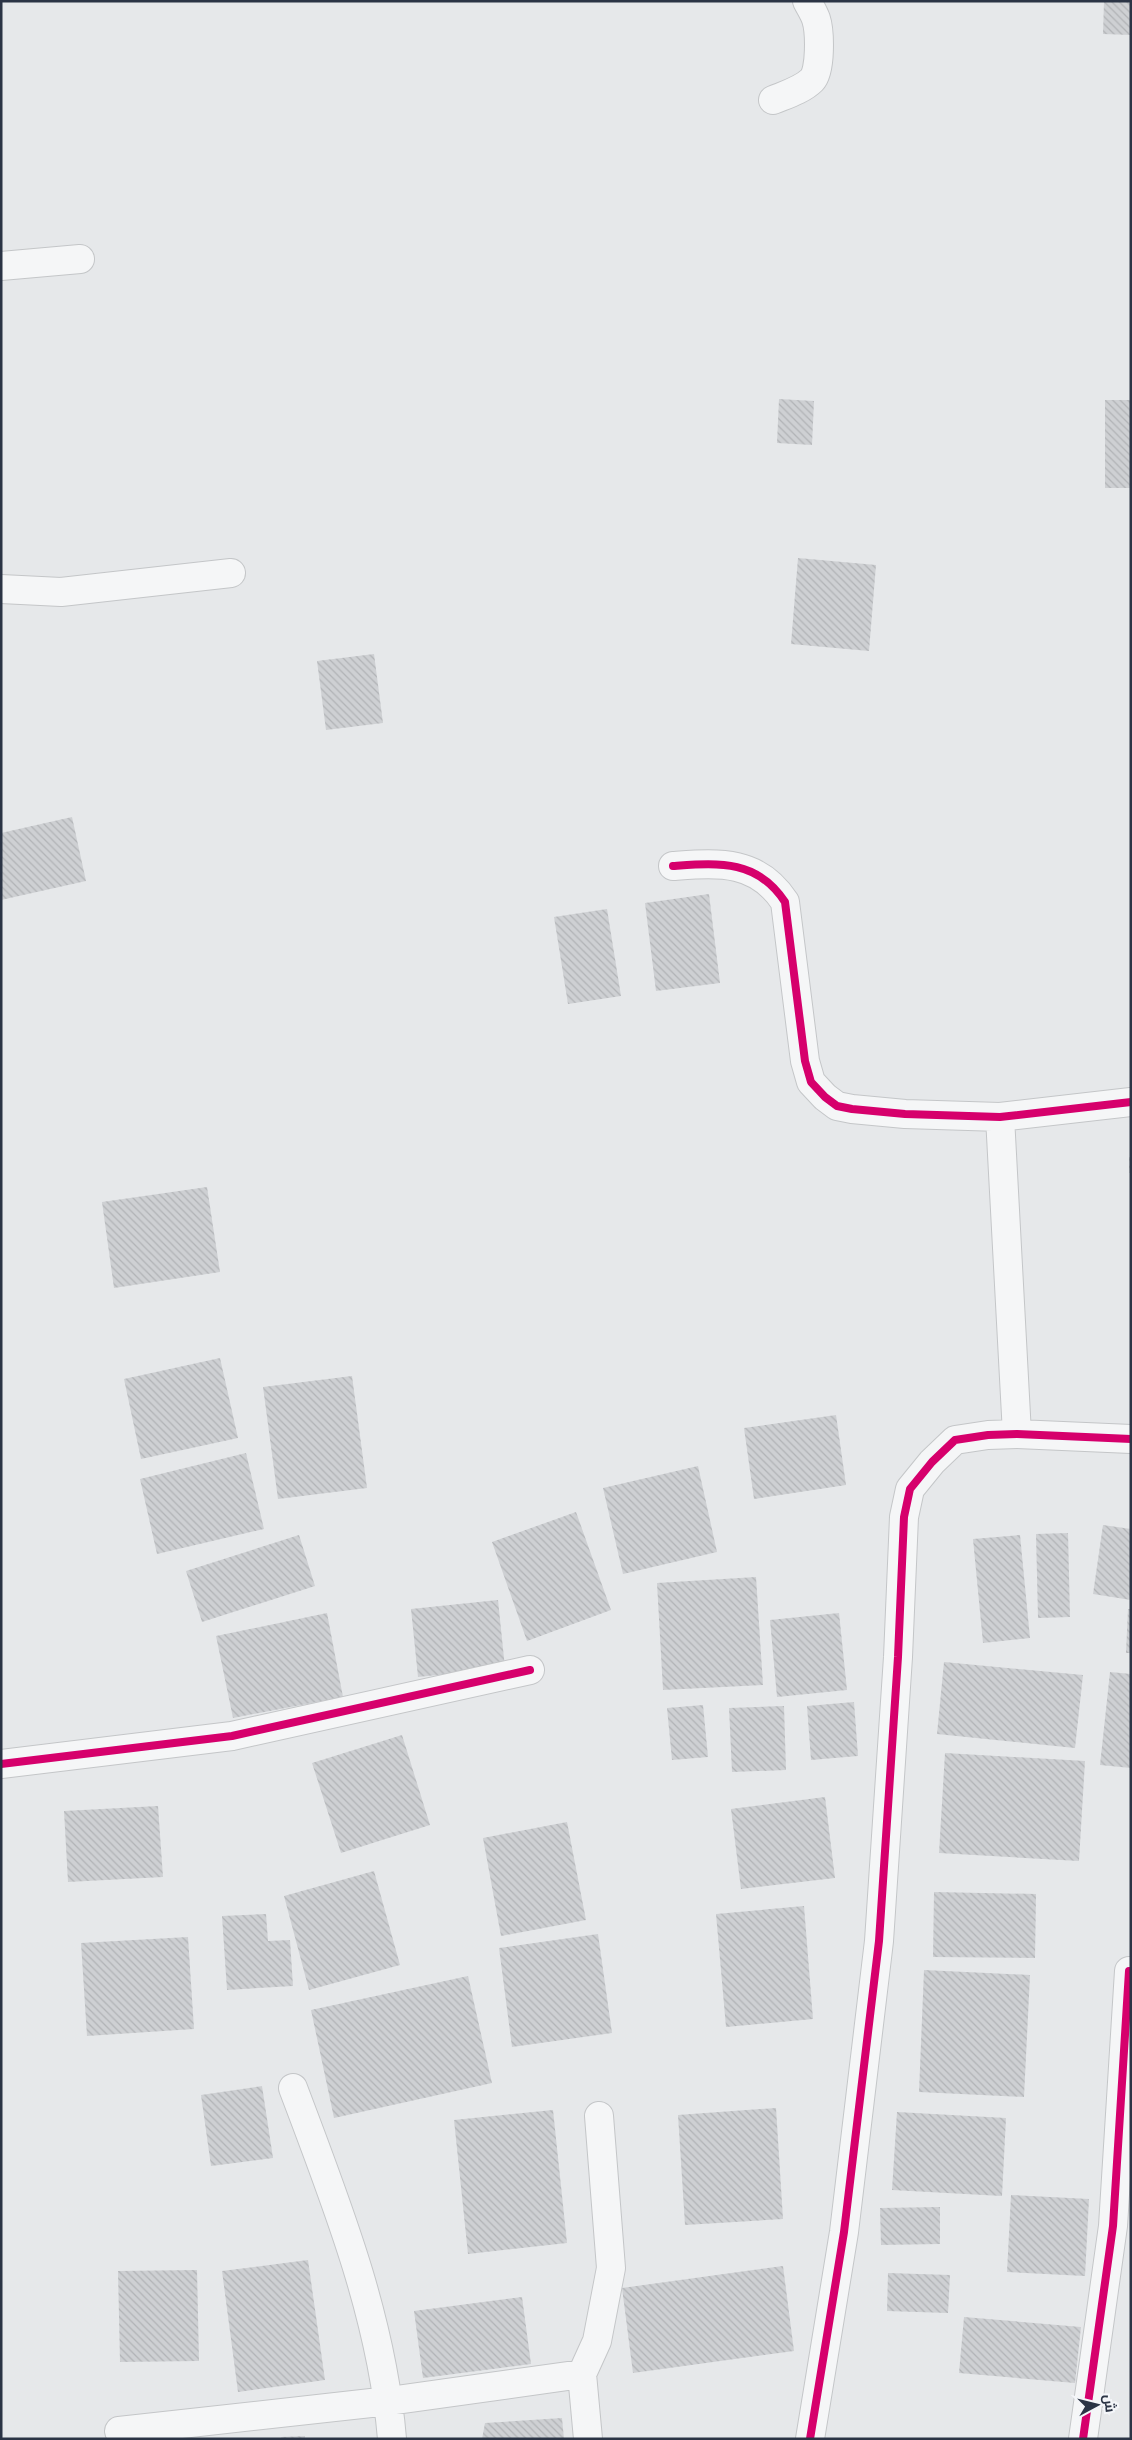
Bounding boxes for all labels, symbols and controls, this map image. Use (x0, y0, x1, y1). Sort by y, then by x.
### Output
north arrow (1072, 2380, 1122, 2430)
text: ش (1100, 2393, 1120, 2413)

